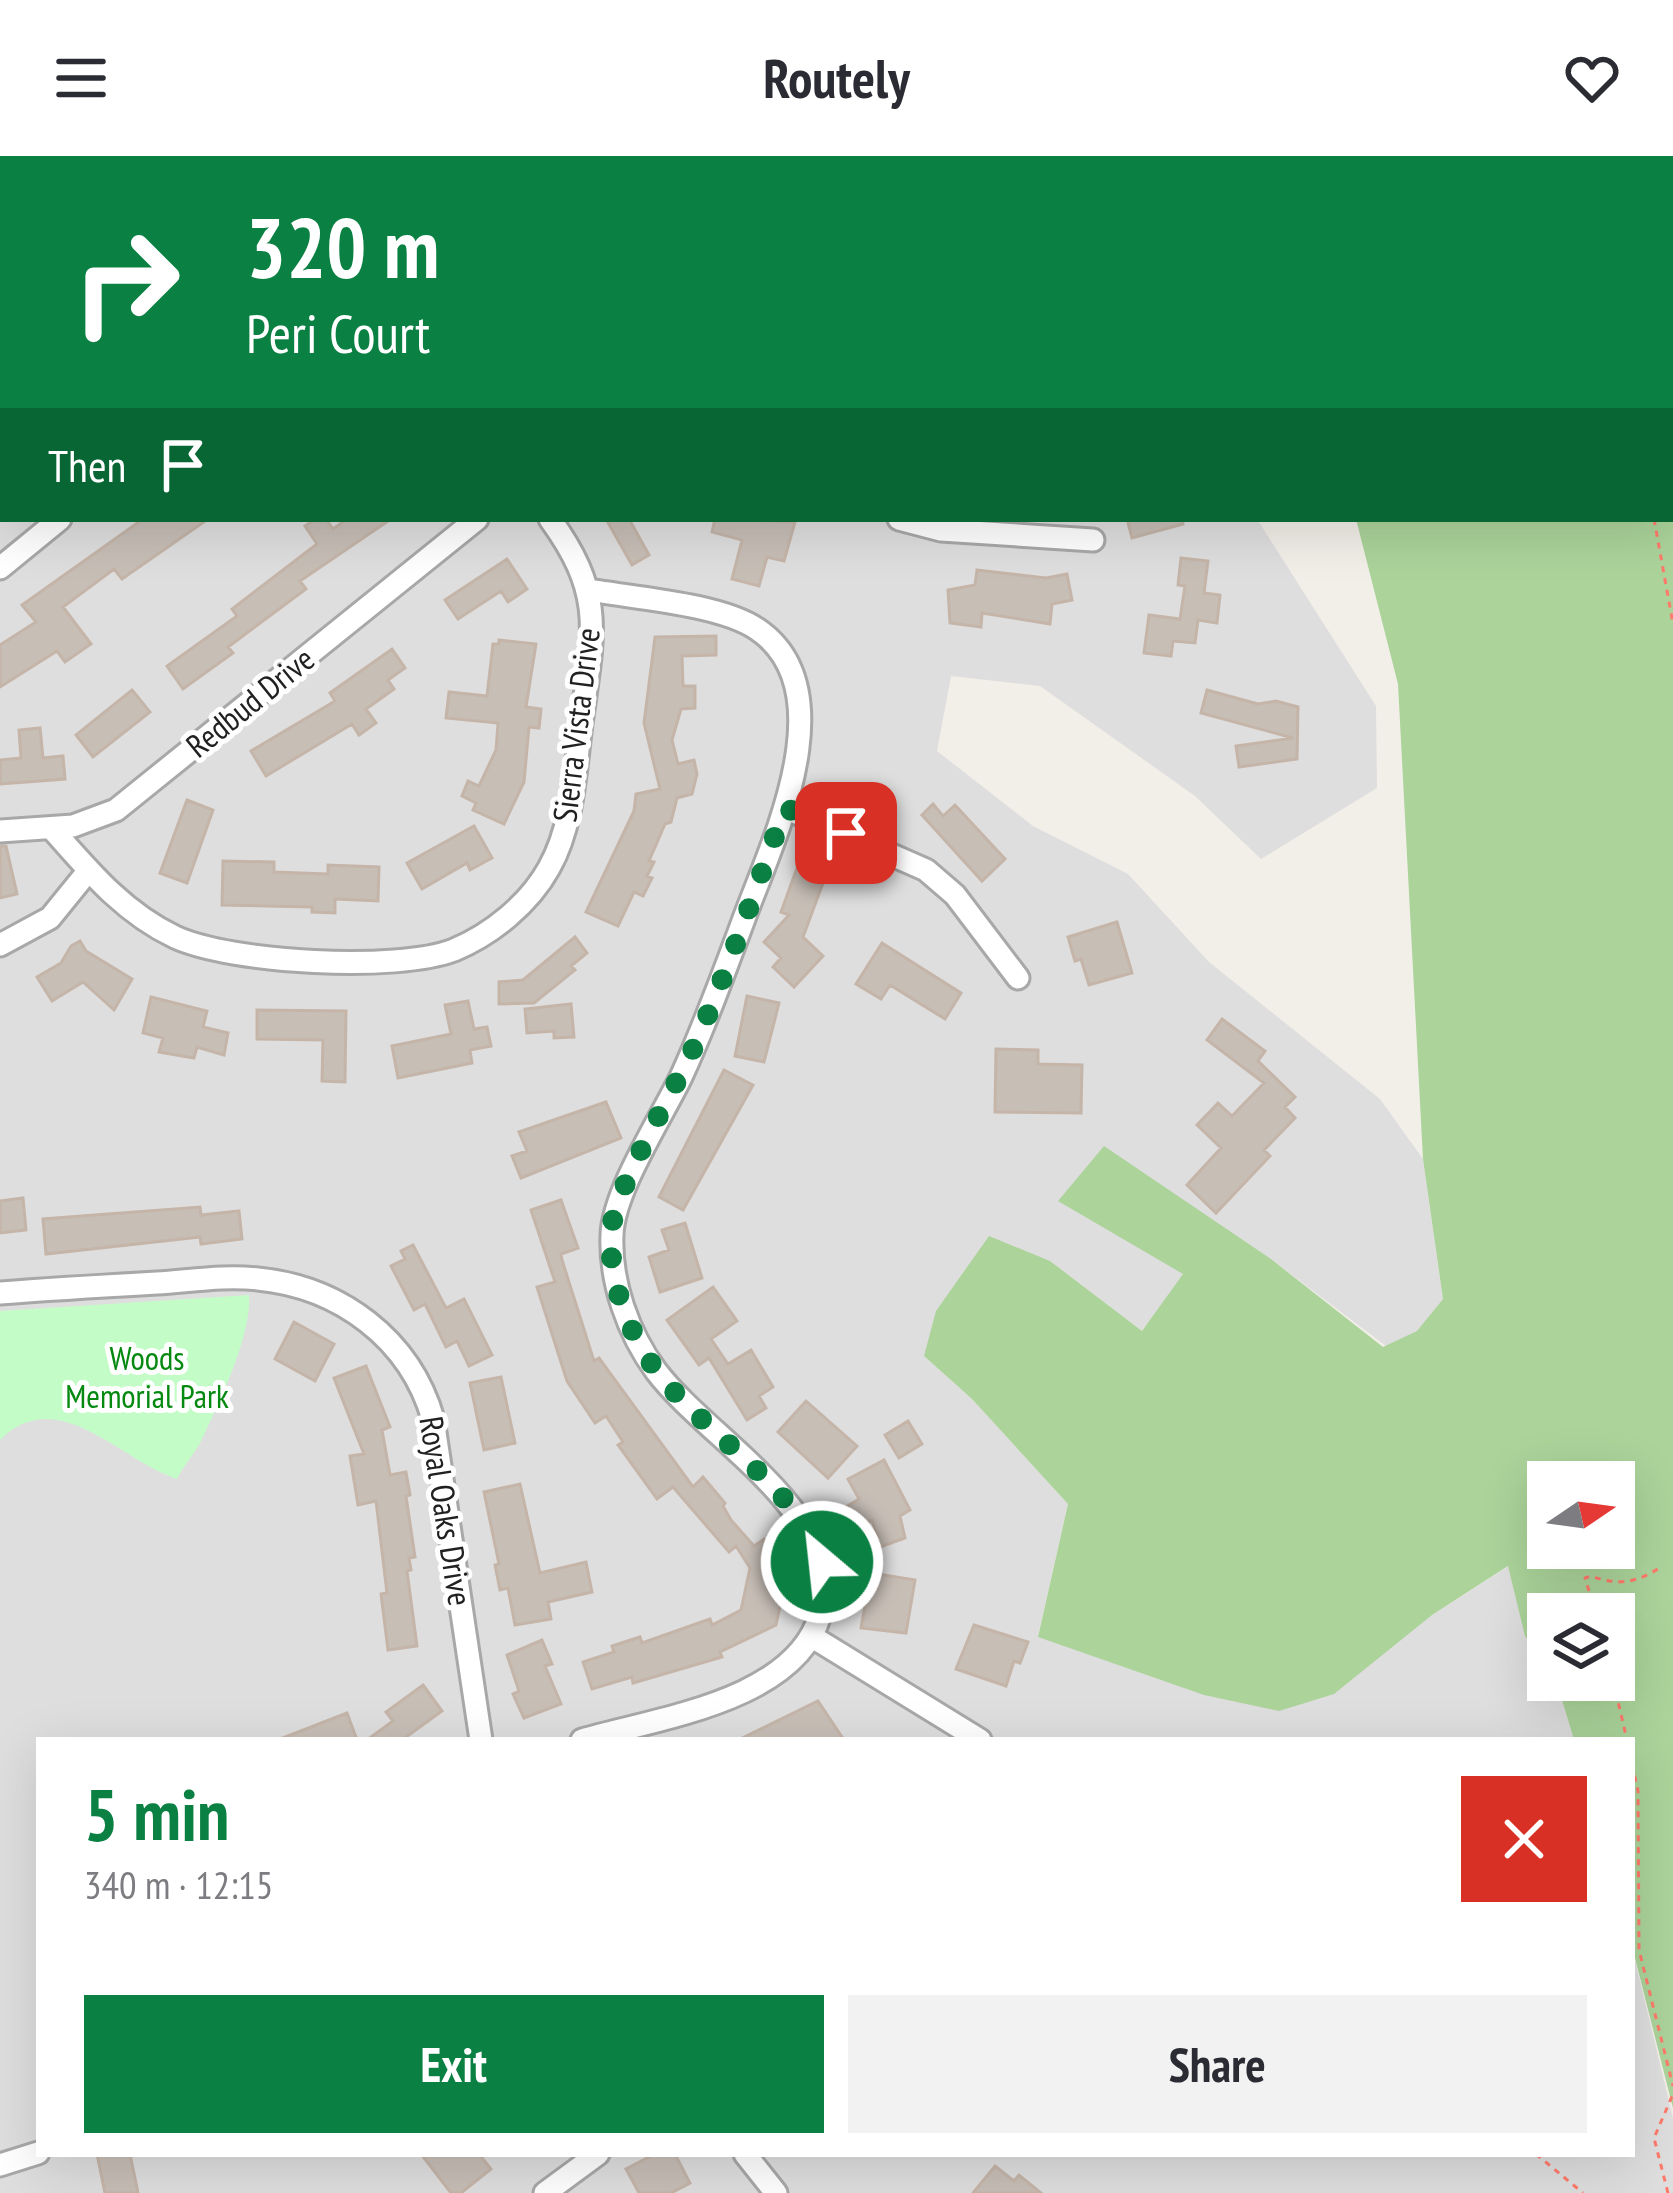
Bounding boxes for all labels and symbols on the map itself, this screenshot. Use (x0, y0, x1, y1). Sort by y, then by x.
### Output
street label: Sierra Vista Drive (542, 625, 609, 824)
street label: Redbud Drive (177, 637, 322, 766)
pin (795, 782, 897, 884)
park label: Woods Memorial Park (65, 1336, 229, 1417)
street label: Royal Oaks Drive (410, 1413, 483, 1609)
north arrow (1527, 1461, 1635, 1569)
position arrow (759, 1499, 885, 1625)

